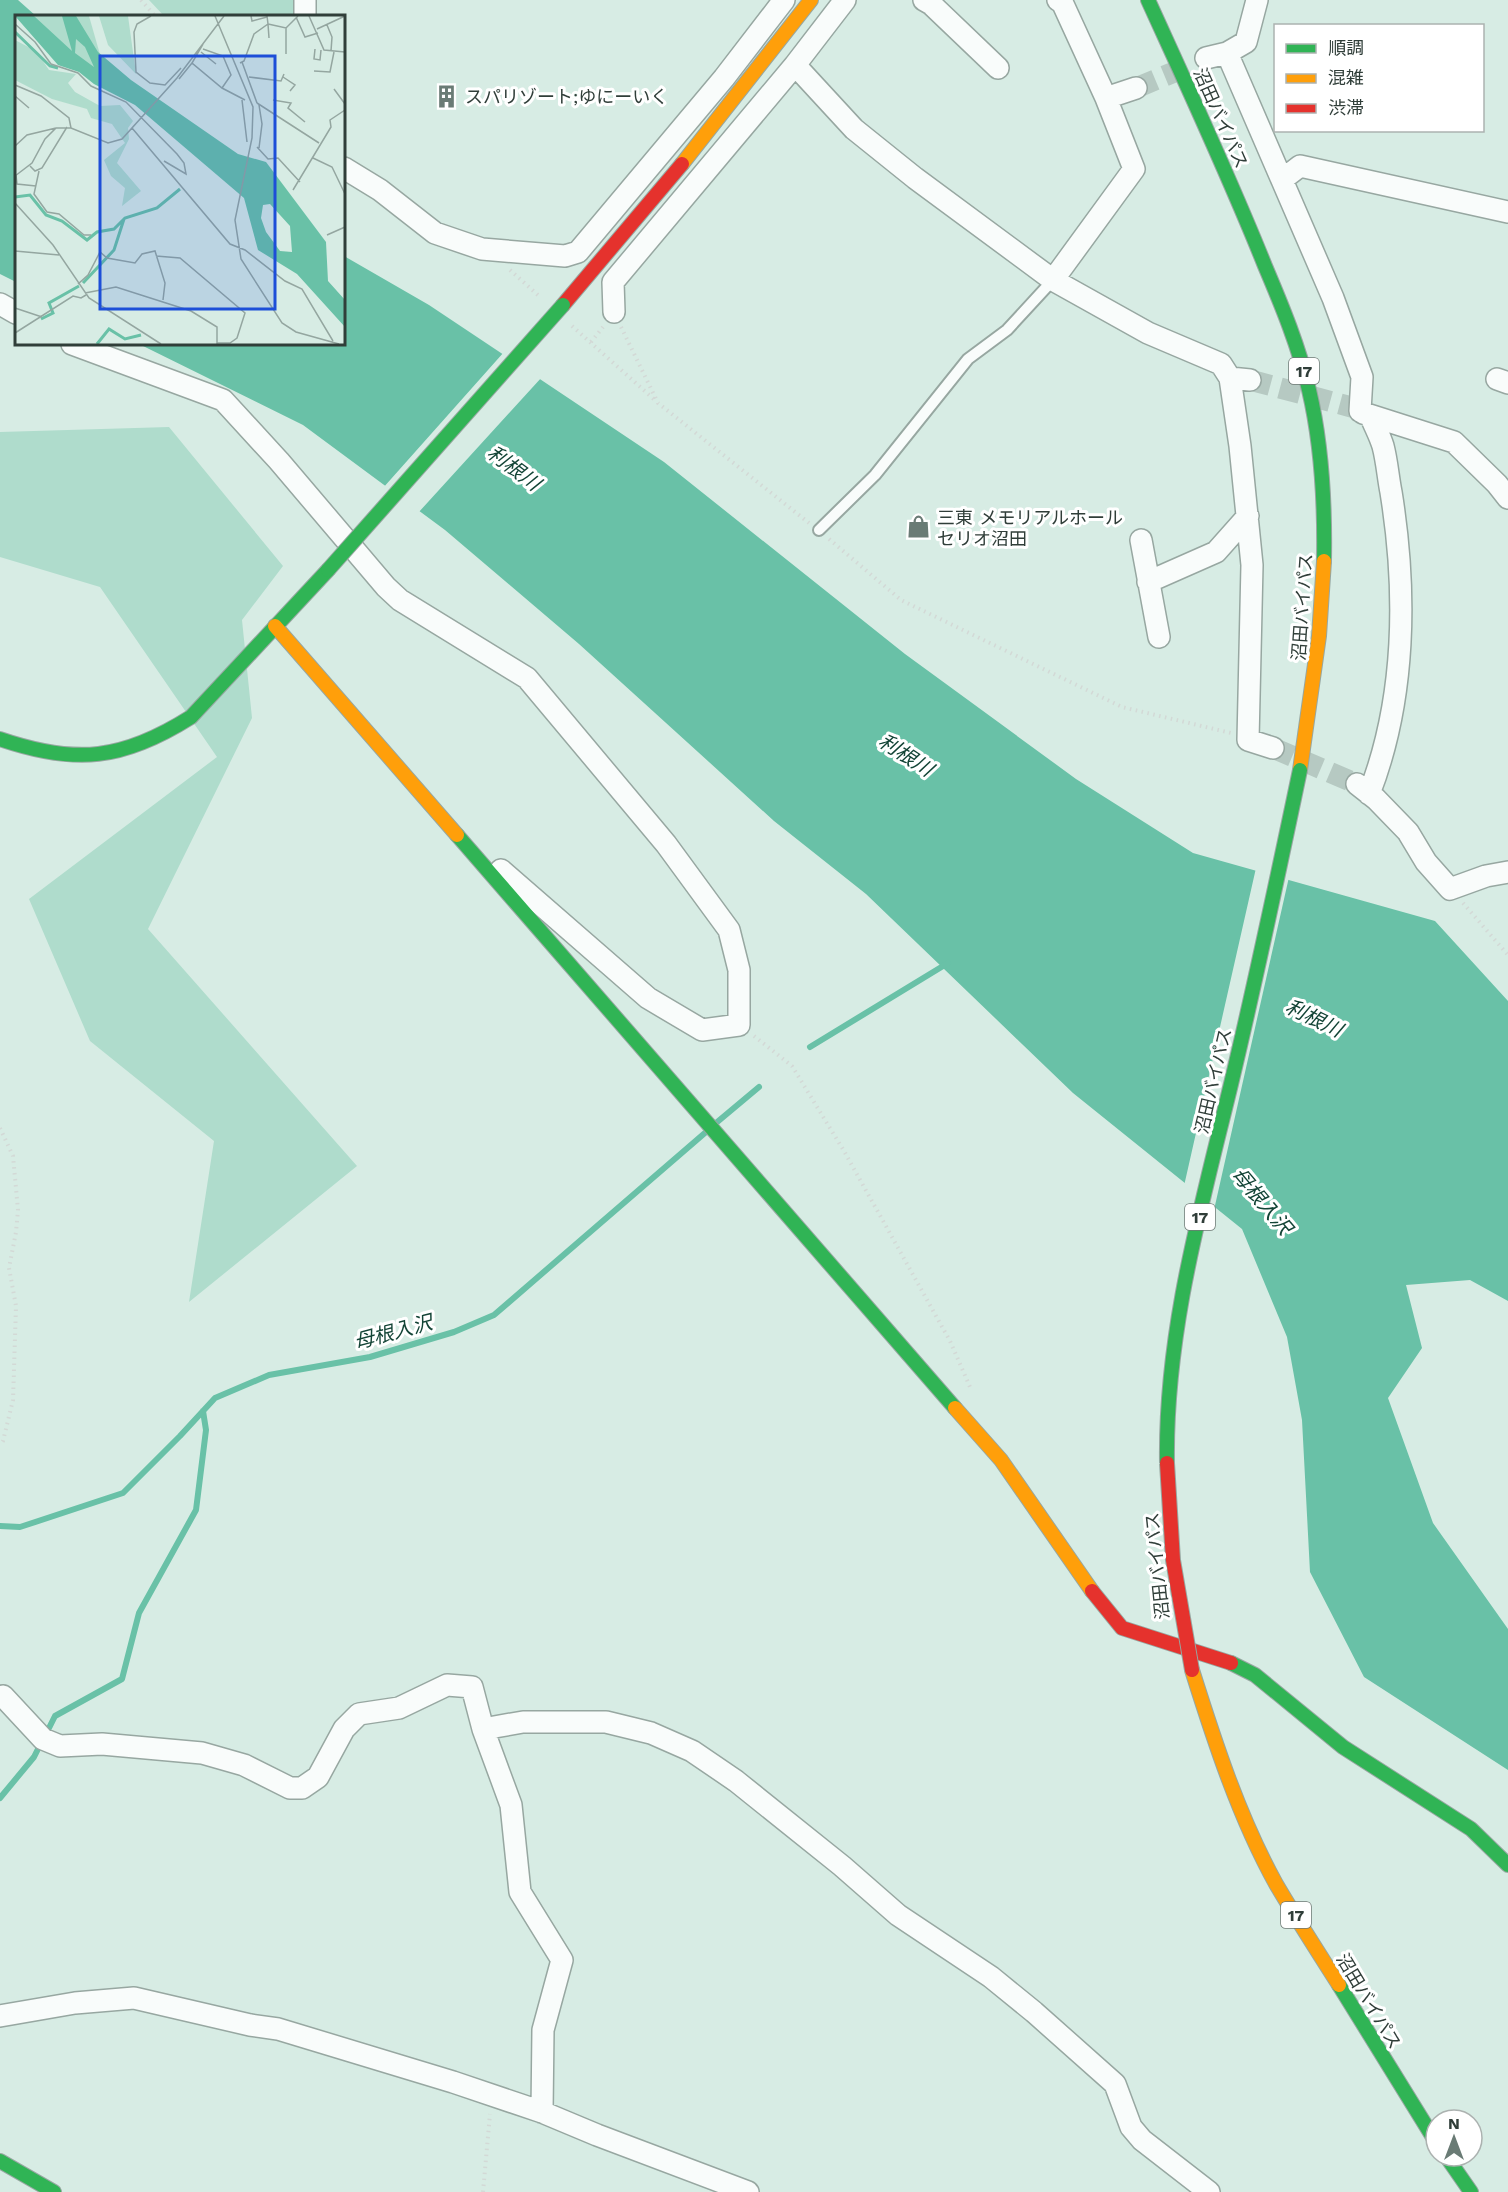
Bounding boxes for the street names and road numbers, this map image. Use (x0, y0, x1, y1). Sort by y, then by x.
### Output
street label: 沼田バイパス (1190, 65, 1252, 171)
road number: 17 (1289, 358, 1319, 384)
street label: 沼田バイパス (1288, 553, 1316, 661)
street label: 沼田バイパス (1191, 1026, 1235, 1136)
road number: 17 (1185, 1204, 1215, 1230)
street label: 沼田バイパス (1141, 1511, 1173, 1621)
road number: 17 (1281, 1902, 1311, 1928)
street label: 沼田バイパス (1332, 1949, 1406, 2053)

